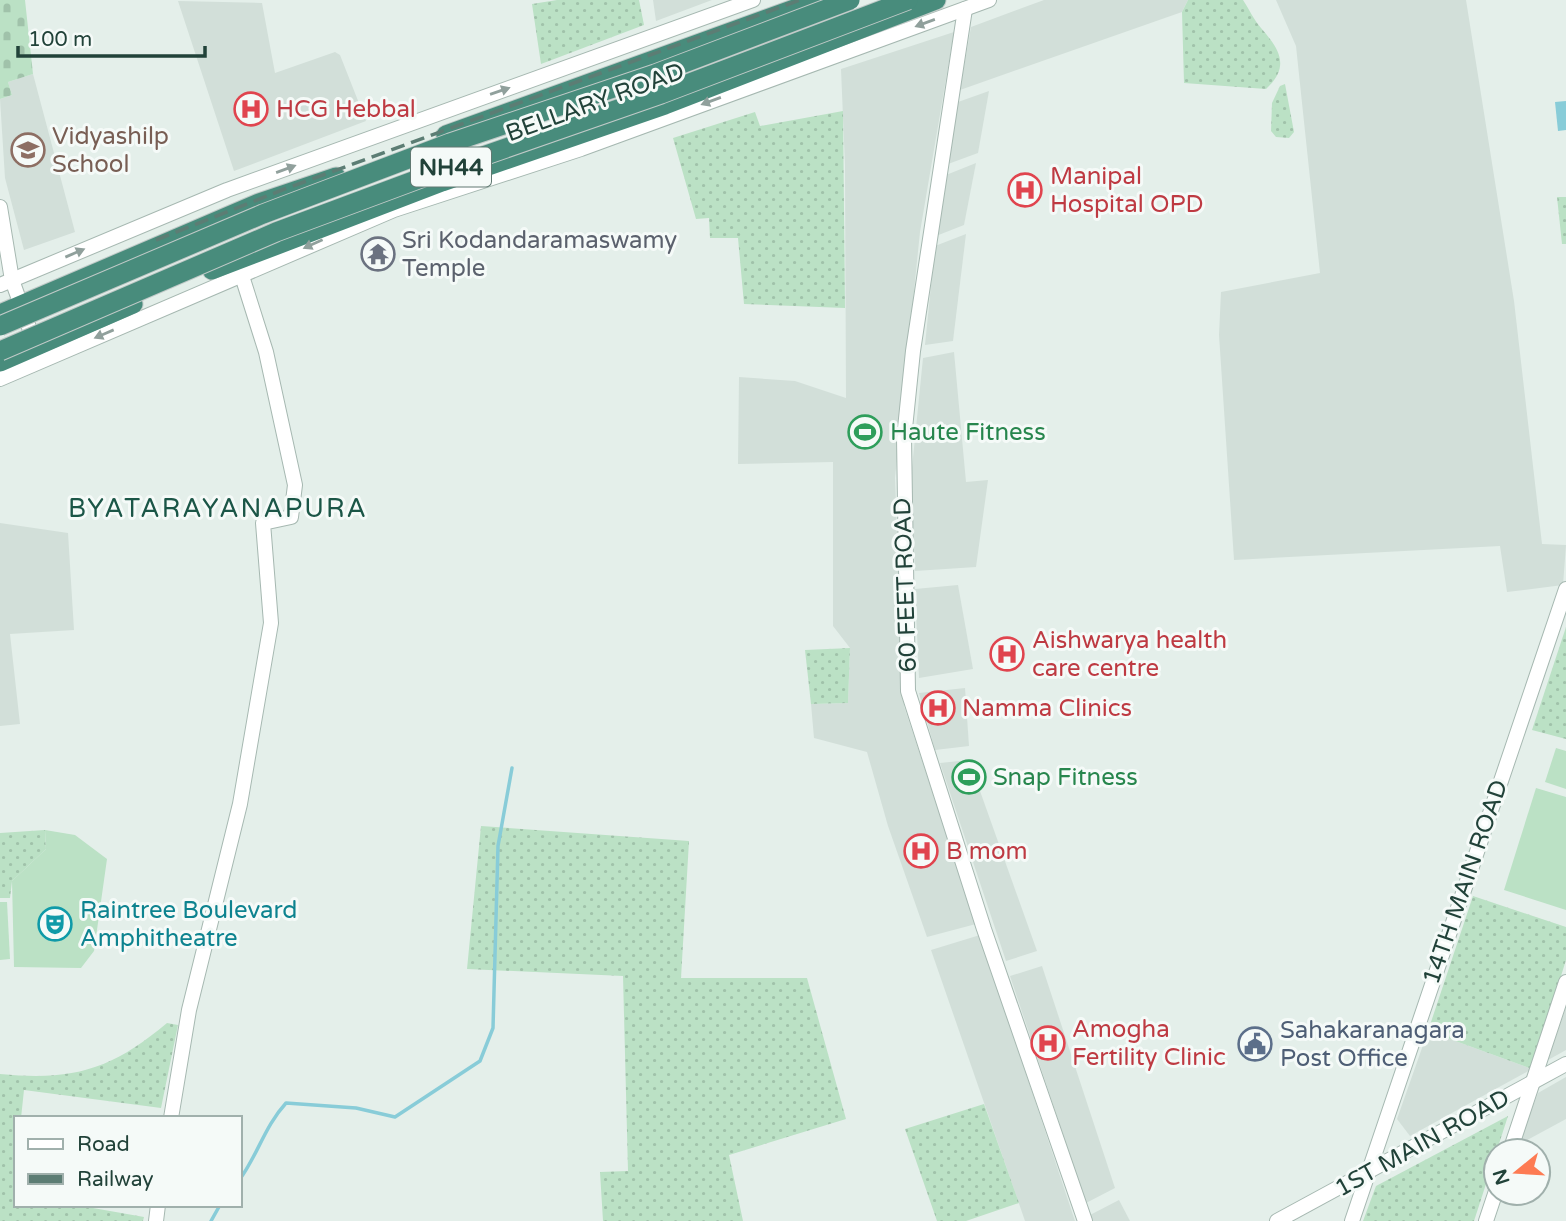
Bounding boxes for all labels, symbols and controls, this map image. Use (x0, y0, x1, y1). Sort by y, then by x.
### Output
scale bar (18, 14, 205, 58)
one-way arrow (914, 18, 935, 29)
text: 100 m (28, 27, 92, 52)
street label: BELLARY ROAD (502, 57, 688, 148)
one-way arrow (489, 85, 510, 96)
hospital icon: HCG Hebbal (232, 90, 270, 128)
place label: HCG Hebbal (276, 95, 416, 124)
one-way arrow (701, 96, 722, 107)
place label: Vidyashilp School (52, 122, 169, 179)
school or university icon: Vidyashilp School (9, 131, 47, 169)
road number: NH44 (411, 148, 491, 186)
place label: Manipal Hospital OPD (1050, 162, 1204, 219)
one-way arrow (275, 163, 296, 174)
hospital icon: Manipal Hospital OPD (1006, 171, 1044, 209)
place label: Sri Kodandaramaswamy Temple (402, 226, 677, 283)
temple icon: Sri Kodandaramaswamy Temple (359, 235, 397, 273)
one-way arrow (303, 238, 323, 250)
one-way arrow (64, 248, 85, 259)
one-way arrow (93, 328, 114, 339)
sports icon: Haute Fitness (846, 413, 884, 451)
place label: Haute Fitness (890, 418, 1046, 447)
district label: BYATARAYANAPURA (68, 493, 368, 524)
street label: 60 FEET ROAD (888, 497, 923, 673)
place label: Aishwarya health care centre (1032, 626, 1227, 683)
hospital icon: Aishwarya health care centre (988, 635, 1026, 673)
hospital icon: Namma Clinics (919, 689, 957, 727)
place label: Namma Clinics (962, 694, 1132, 723)
sports icon: Snap Fitness (950, 758, 988, 796)
place label: Snap Fitness (993, 763, 1138, 792)
street label: 14TH MAIN ROAD (1417, 776, 1514, 988)
hospital icon: B mom (902, 832, 940, 870)
place label: B mom (946, 837, 1028, 866)
place label: Raintree Boulevard Amphitheatre (80, 896, 298, 953)
theatre icon: Raintree Boulevard Amphitheatre (36, 905, 74, 943)
place label: Amogha Fertility Clinic (1072, 1015, 1226, 1072)
place label: Sahakaranagara Post Office (1280, 1016, 1465, 1073)
hospital icon: Amogha Fertility Clinic (1029, 1024, 1067, 1062)
public building icon: Sahakaranagara Post Office (1236, 1025, 1274, 1063)
street label: 1ST MAIN ROAD (1330, 1083, 1514, 1203)
legend (14, 1116, 242, 1207)
text: Road (77, 1132, 130, 1157)
north arrow (1482, 1137, 1552, 1207)
text: Railway (77, 1167, 154, 1192)

